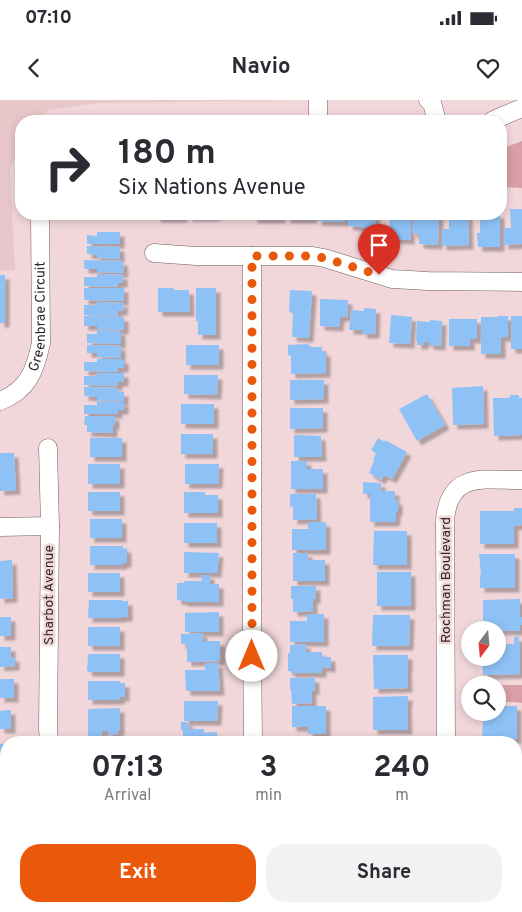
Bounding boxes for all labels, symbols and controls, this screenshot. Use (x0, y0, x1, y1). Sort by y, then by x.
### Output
text: 07:10 (25, 6, 72, 30)
icon: back (20, 54, 48, 82)
text: Navio (232, 54, 290, 81)
icon: heart (474, 54, 502, 82)
text: 180 m (118, 132, 216, 176)
icon: right (35, 135, 100, 200)
text: Six Nations Avenue (118, 175, 306, 202)
pin (358, 224, 400, 275)
icon: arrive (365, 231, 393, 259)
street label: Greenbrae Circuit (25, 261, 49, 374)
street label: Rochman Boulevard (438, 517, 455, 643)
street label: Sharbot Avenue (41, 545, 58, 645)
north arrow (461, 621, 506, 666)
map controls (461, 621, 506, 721)
position arrow (225, 629, 277, 681)
button: search (461, 676, 506, 721)
text: 07:13 (91, 750, 164, 787)
text: 3 (260, 750, 278, 787)
text: 240 (373, 750, 431, 787)
text: Arrival (104, 786, 151, 806)
text: min (255, 786, 282, 806)
text: m (395, 786, 409, 806)
button: Exit (20, 844, 256, 902)
button: Share (266, 844, 502, 902)

